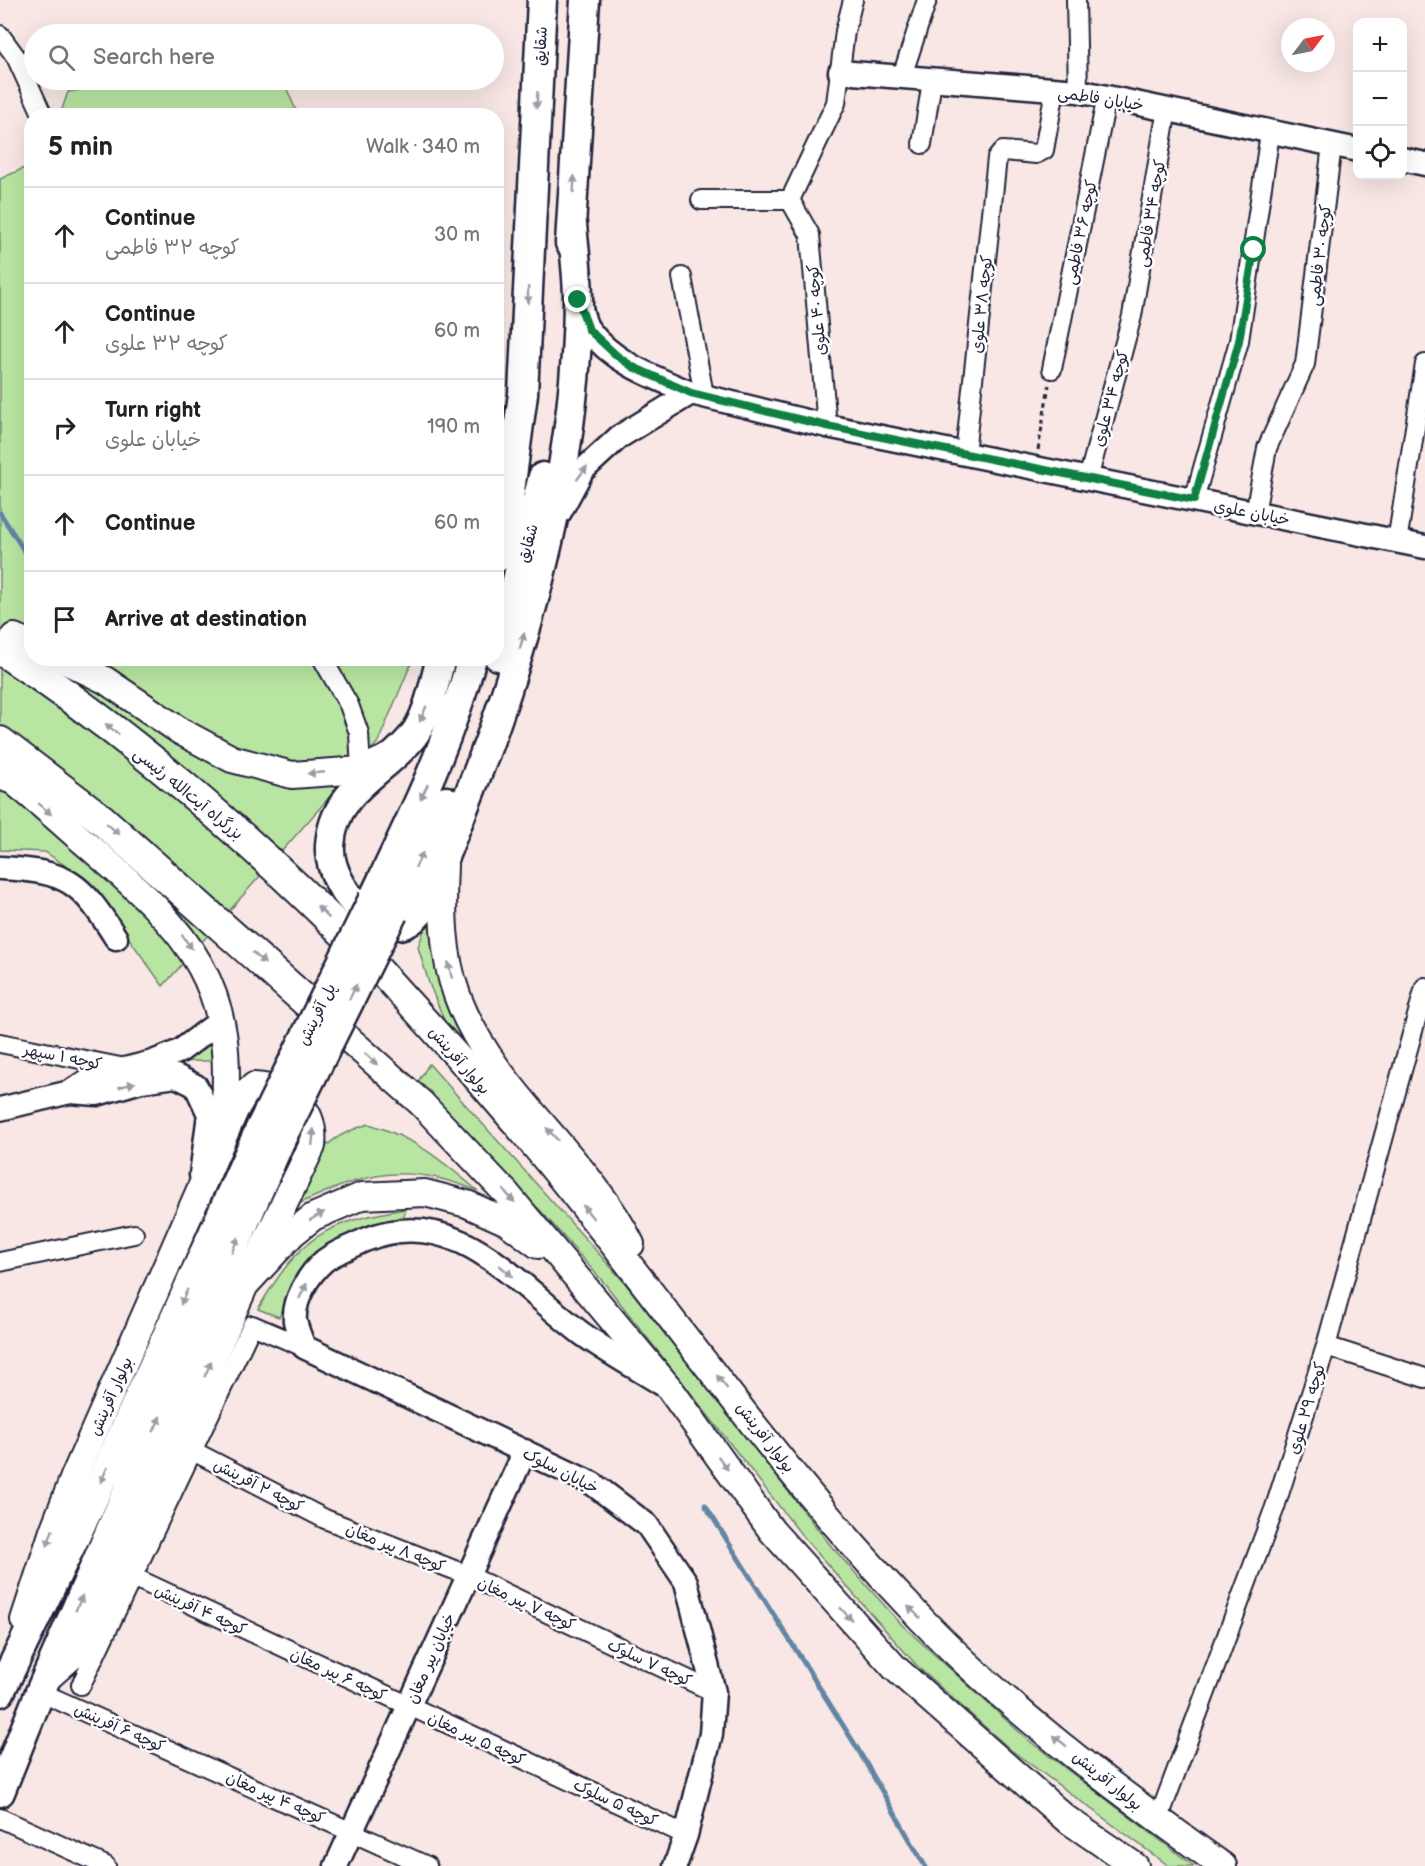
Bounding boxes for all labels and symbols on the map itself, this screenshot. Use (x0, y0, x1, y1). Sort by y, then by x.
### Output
north arrow (1281, 18, 1335, 72)
street label: شقایق (531, 26, 552, 66)
street label: خیابان فاطمی (1057, 83, 1145, 116)
one-way arrow (533, 91, 542, 110)
street label: کوچه ۳۴ فاطمی (1133, 158, 1170, 269)
one-way arrow (569, 175, 579, 194)
street label: کوچه ۳۶ فاطمی (1061, 178, 1102, 286)
street label: کوچه ۳۰ فاطمی (1305, 203, 1336, 307)
route start (1240, 236, 1266, 262)
street label: کوچه ۳۸ علوی (968, 254, 997, 354)
street label: کوچه ۴۰ علوی (804, 263, 831, 356)
one-way arrow (523, 286, 533, 305)
route end (564, 286, 590, 312)
street label: کوچه ۳۴ علوی (1089, 348, 1134, 449)
one-way arrow (576, 465, 588, 481)
street label: خیابان علوی (1212, 497, 1291, 530)
street label: شقایق (514, 522, 543, 565)
one-way arrow (518, 632, 527, 650)
one-way arrow (419, 706, 428, 723)
one-way arrow (104, 723, 120, 736)
street label: بزرگراه آیت‌الله رئیسی (129, 743, 247, 844)
one-way arrow (307, 768, 326, 778)
one-way arrow (419, 784, 429, 801)
one-way arrow (37, 802, 52, 815)
one-way arrow (105, 822, 120, 835)
one-way arrow (414, 852, 423, 869)
one-way arrow (316, 905, 330, 919)
one-way arrow (181, 933, 193, 949)
one-way arrow (251, 951, 266, 964)
one-way arrow (445, 961, 454, 980)
street label: پل آفرینش (294, 981, 340, 1049)
one-way arrow (349, 984, 358, 1001)
street label: بولوار آفرینش (424, 1023, 494, 1099)
street label: کوچه ۱ سپهر (20, 1040, 104, 1074)
one-way arrow (363, 1052, 378, 1065)
one-way arrow (119, 1080, 137, 1089)
one-way arrow (308, 1127, 317, 1146)
one-way arrow (546, 1127, 559, 1142)
one-way arrow (502, 1189, 516, 1204)
one-way arrow (583, 1205, 595, 1220)
one-way arrow (309, 1210, 325, 1221)
one-way arrow (230, 1236, 240, 1254)
one-way arrow (499, 1264, 514, 1278)
one-way arrow (298, 1283, 307, 1300)
one-way arrow (179, 1289, 189, 1307)
street label: بولوار آفرینش (86, 1354, 137, 1439)
one-way arrow (204, 1360, 213, 1378)
street label: کوچه ۲۹ علوی (1284, 1360, 1330, 1457)
one-way arrow (715, 1374, 728, 1390)
street label: بولوار آفرینش (731, 1399, 798, 1477)
one-way arrow (153, 1415, 162, 1433)
street label: خیابان سلوک (519, 1444, 601, 1499)
one-way arrow (717, 1455, 729, 1471)
street label: کوچه ۲ آفرینش (210, 1456, 307, 1517)
one-way arrow (99, 1467, 108, 1484)
street label: کوچه ۸ پیر مغان (343, 1520, 448, 1577)
one-way arrow (45, 1529, 55, 1547)
street label: کوچه ۷ پیر مغان (474, 1573, 578, 1635)
street label: کوچه ۴ آفرینش (151, 1581, 250, 1640)
one-way arrow (74, 1593, 84, 1611)
one-way arrow (907, 1605, 922, 1619)
one-way arrow (839, 1606, 852, 1621)
street label: خیابان پیر مغان (403, 1610, 460, 1707)
street label: کوچه ۷ سلوک (604, 1636, 695, 1691)
street label: کوچه ۶ پیر مغان (287, 1645, 390, 1706)
street label: کوچه ۶ آفرینش (71, 1700, 168, 1757)
street label: کوچه ۵ پیر مغان (425, 1708, 528, 1770)
one-way arrow (1052, 1735, 1068, 1748)
street label: بولوار آفرینش (1068, 1747, 1146, 1815)
street label: کوچه ۴ پیر مغان (223, 1768, 328, 1829)
street label: کوچه ۵ سلوک (570, 1776, 661, 1831)

